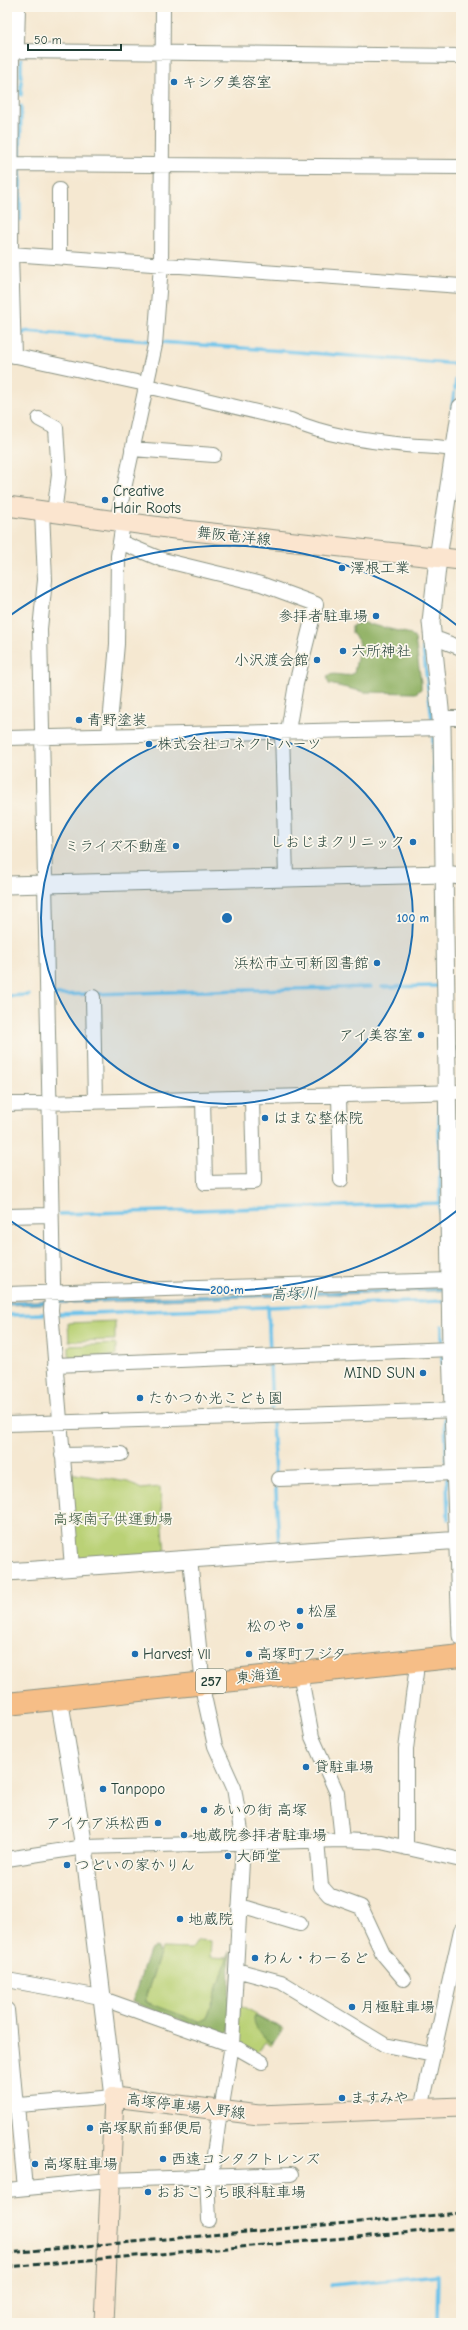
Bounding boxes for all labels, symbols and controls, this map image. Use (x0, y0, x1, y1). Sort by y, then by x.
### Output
scale bar (28, 26, 121, 52)
text: 50 m (34, 33, 62, 47)
place label: キシタ美容室 (182, 73, 271, 91)
marker: キシタ美容室 (169, 77, 179, 87)
place label: Creative Hair Roots (113, 482, 181, 517)
marker: Creative Hair Roots (100, 495, 110, 505)
street label: 舞阪竜洋線 (196, 523, 272, 549)
place label: 澤根工業 (350, 559, 410, 577)
marker: 澤根工業 (337, 563, 347, 573)
place label: 参拝者駐車場 (278, 607, 368, 625)
marker: 参拝者駐車場 (371, 611, 381, 621)
place label: 六所神社 (351, 642, 411, 660)
marker: 六所神社 (338, 646, 348, 656)
place label: 小沢渡会館 (234, 651, 309, 669)
marker: 小沢渡会館 (312, 655, 322, 665)
place label: 青野塗装 (87, 711, 147, 729)
marker: 青野塗装 (74, 715, 84, 725)
place label: 株式会社コネクトハーツ (157, 735, 322, 753)
marker: 株式会社コネクトハーツ (144, 739, 154, 749)
place label: しおじまクリニック (270, 833, 405, 851)
place label: ミライズ不動産 (64, 837, 168, 855)
marker: しおじまクリニック (408, 837, 418, 847)
marker: ミライズ不動産 (171, 841, 181, 851)
centre of rings (220, 911, 234, 925)
text: 100 m (397, 911, 429, 925)
place label: 浜松市立可新図書館 (234, 954, 369, 972)
marker: 浜松市立可新図書館 (372, 958, 382, 968)
place label: アイ美容室 (339, 1026, 413, 1044)
marker: アイ美容室 (416, 1030, 426, 1040)
place label: はまな整体院 (273, 1109, 363, 1127)
marker: はまな整体院 (260, 1113, 270, 1123)
text: 200 m (210, 1283, 244, 1297)
water label: 高塚川 (270, 1284, 318, 1304)
place label: MIND SUN (344, 1364, 415, 1382)
marker: MIND SUN (418, 1368, 428, 1378)
place label: たかつか光こども園 (148, 1389, 283, 1407)
marker: たかつか光こども園 (135, 1393, 145, 1403)
park label: 高塚南子供運動場 (53, 1510, 173, 1528)
place label: 松屋 (308, 1602, 338, 1620)
marker: 松屋 (295, 1606, 305, 1616)
place label: 松のや (247, 1617, 292, 1635)
marker: 松のや (295, 1621, 305, 1631)
place label: Harvest Ⅶ (143, 1645, 212, 1663)
place label: 高塚町フジタ (257, 1645, 346, 1663)
marker: Harvest Ⅶ (130, 1649, 140, 1659)
marker: 高塚町フジタ (244, 1649, 254, 1659)
street label: 東海道 (235, 1665, 281, 1687)
road number: 257 (196, 1669, 226, 1693)
place label: 貸駐車場 (314, 1758, 374, 1776)
marker: 貸駐車場 (301, 1762, 311, 1772)
place label: Tanpopo (111, 1780, 165, 1798)
marker: Tanpopo (98, 1784, 108, 1794)
place label: あいの街 高塚 (212, 1801, 307, 1819)
marker: あいの街 高塚 (199, 1805, 209, 1815)
place label: アイケア浜松西 (46, 1814, 150, 1832)
marker: アイケア浜松西 (153, 1818, 163, 1828)
place label: 地蔵院参拝者駐車場 (192, 1826, 327, 1844)
marker: 地蔵院参拝者駐車場 (179, 1830, 189, 1840)
place label: 大師堂 (236, 1847, 281, 1865)
marker: 大師堂 (223, 1851, 233, 1861)
place label: つどいの家かりん (75, 1856, 195, 1874)
marker: つどいの家かりん (62, 1860, 72, 1870)
place label: 地蔵院 (188, 1910, 233, 1928)
marker: 地蔵院 (175, 1914, 185, 1924)
place label: わん・わーるど (263, 1949, 368, 1967)
marker: わん・わーるど (250, 1953, 260, 1963)
place label: 月極駐車場 (360, 1998, 435, 2016)
marker: 月極駐車場 (347, 2002, 357, 2012)
place label: ますみや (350, 2089, 409, 2107)
street label: 高塚停車場入野線 (125, 2090, 247, 2122)
marker: ますみや (337, 2093, 347, 2103)
place label: 高塚駅前郵便局 (98, 2119, 203, 2137)
marker: 高塚駅前郵便局 (85, 2123, 95, 2133)
place label: 西遠コンタクトレンズ (171, 2150, 320, 2168)
marker: 西遠コンタクトレンズ (158, 2154, 168, 2164)
place label: 高塚駐車場 (43, 2155, 118, 2173)
marker: 高塚駐車場 (30, 2159, 40, 2169)
place label: おおこうち眼科駐車場 (156, 2183, 306, 2201)
marker: おおこうち眼科駐車場 (143, 2187, 153, 2197)

